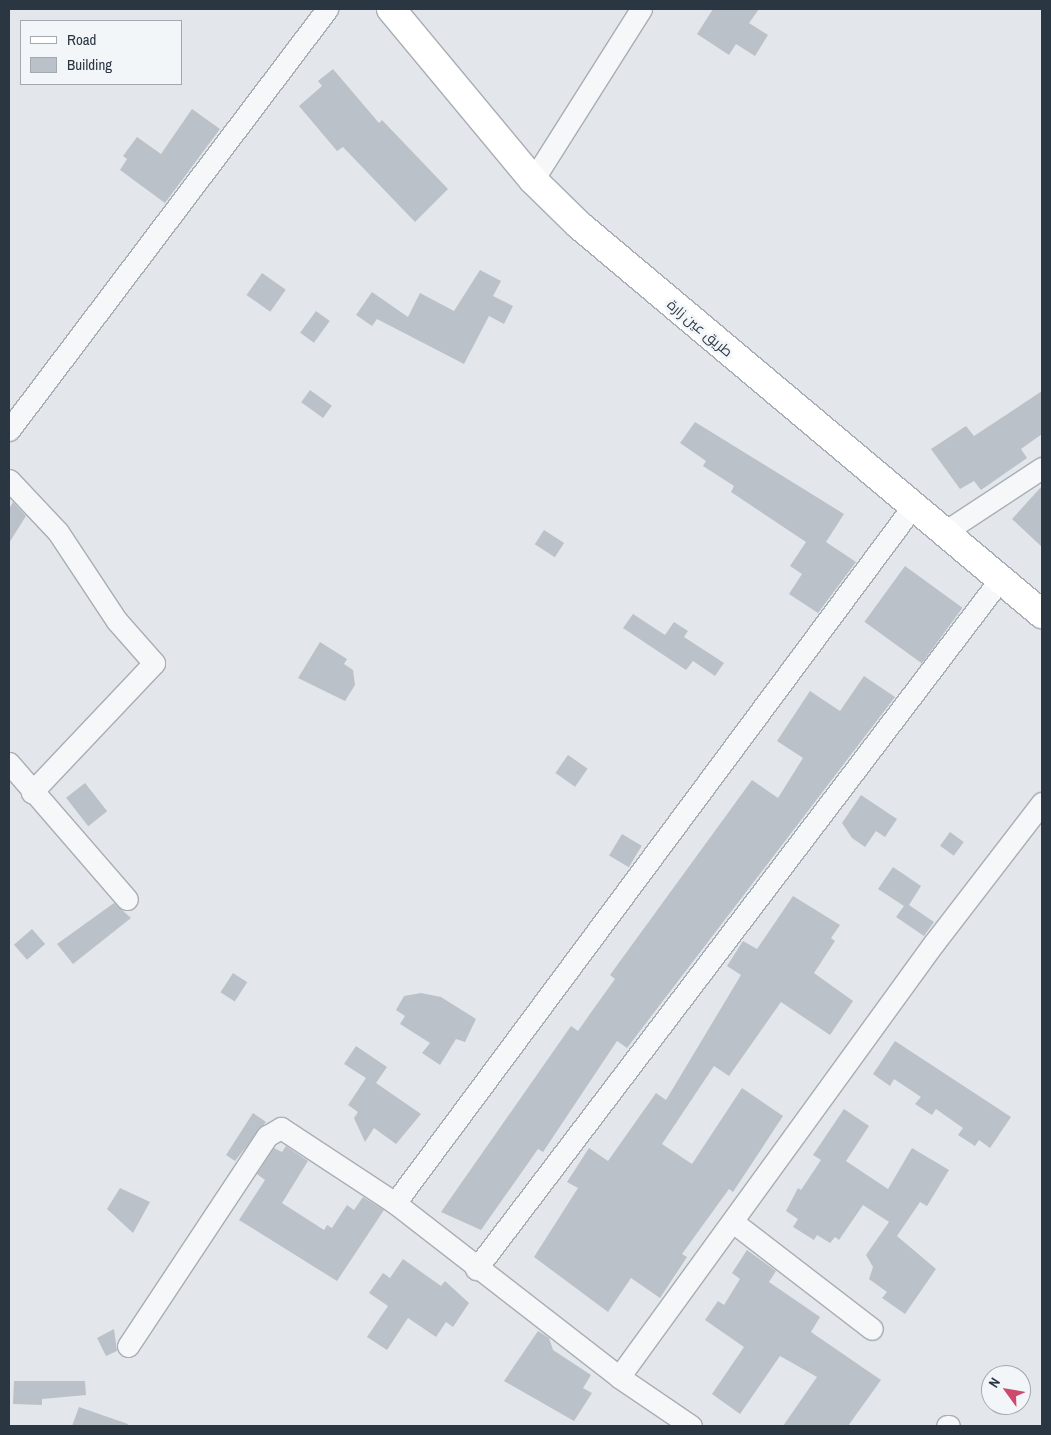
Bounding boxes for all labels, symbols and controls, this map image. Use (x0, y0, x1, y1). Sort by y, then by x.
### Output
legend (20, 20, 182, 85)
text: Road (67, 29, 96, 50)
text: Building (67, 54, 112, 75)
street label: طريق عين زارة (664, 296, 736, 360)
north arrow (981, 1365, 1031, 1415)
text: N (984, 1374, 1004, 1391)

